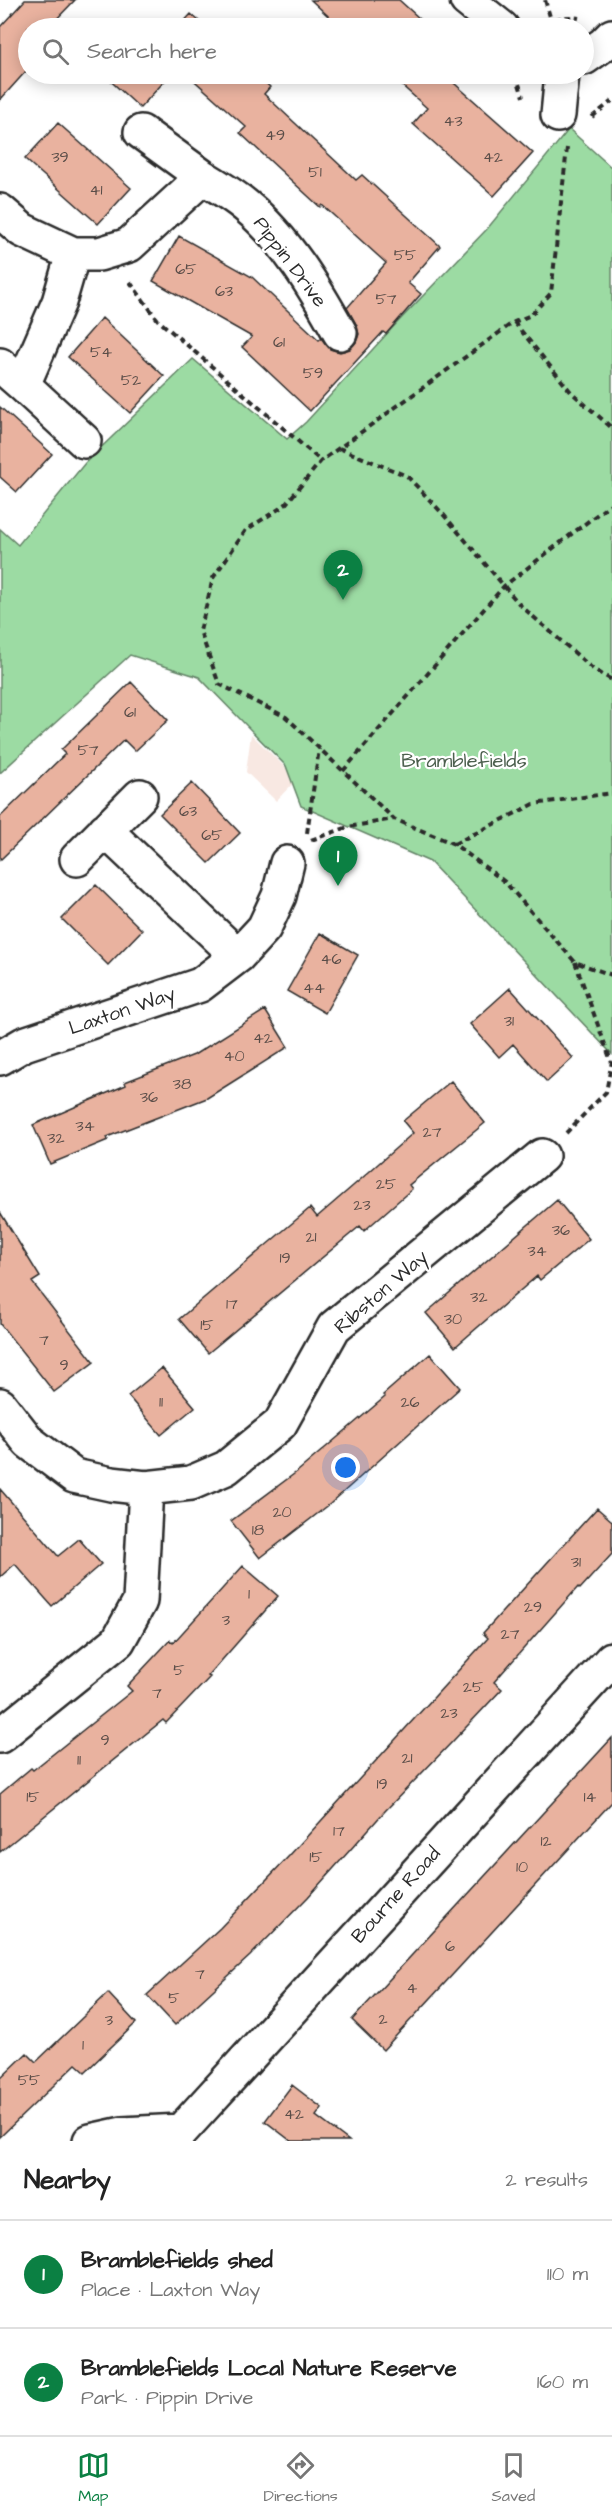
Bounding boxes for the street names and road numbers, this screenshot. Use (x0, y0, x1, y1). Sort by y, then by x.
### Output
street label: Pippin Drive (247, 211, 334, 313)
street label: Laxton Way (65, 980, 179, 1043)
street label: Ribston Way (328, 1243, 435, 1341)
street label: Bourne Road (345, 1841, 447, 1949)

